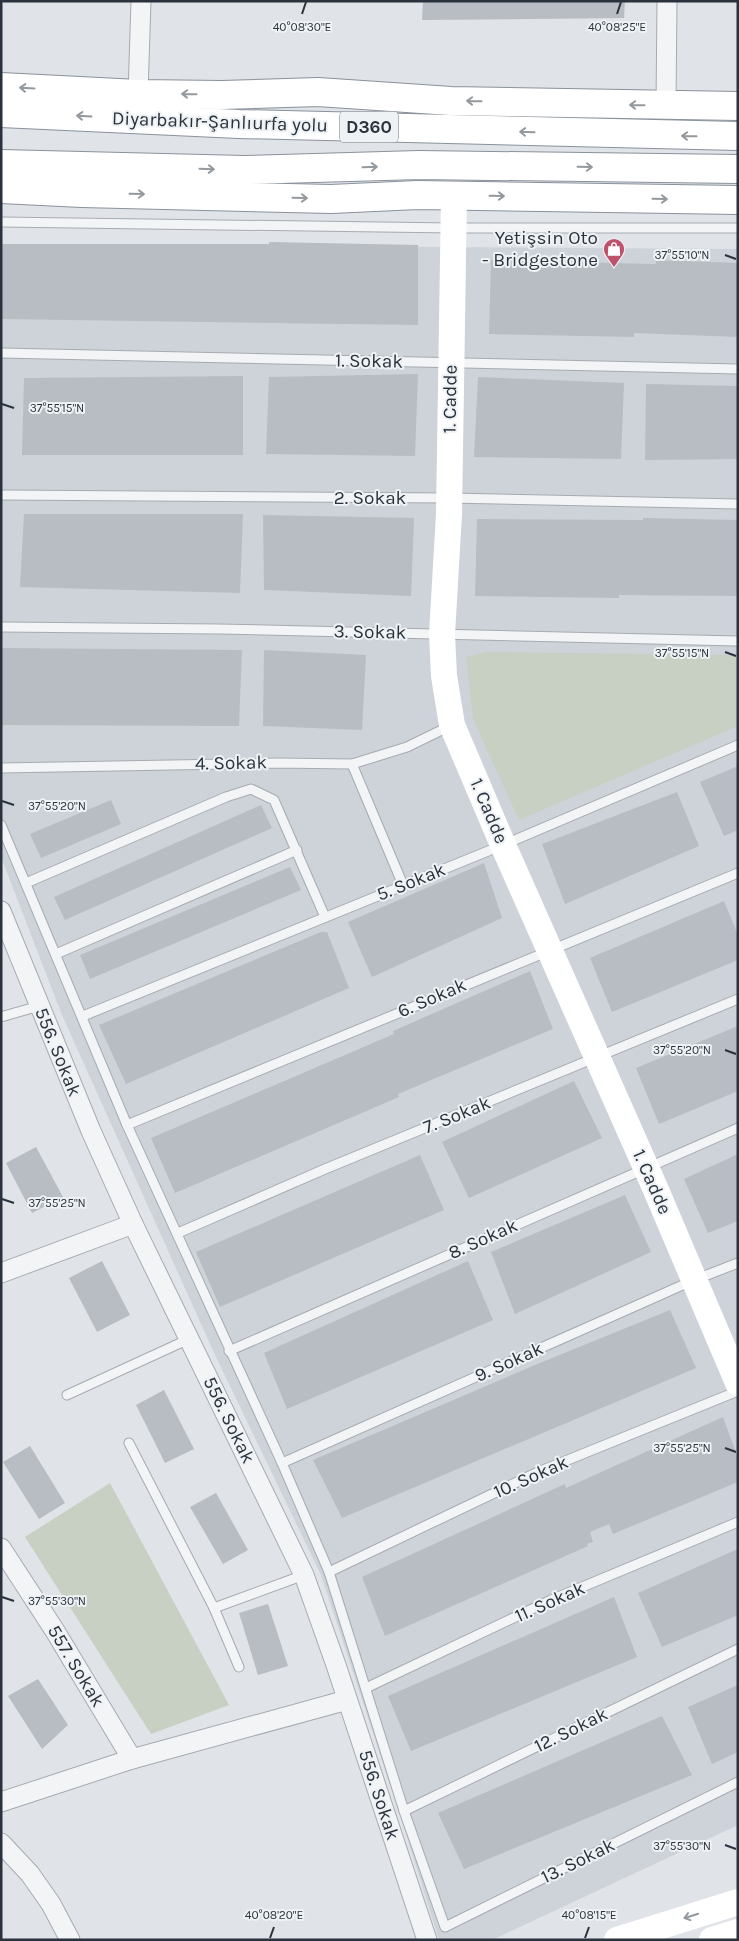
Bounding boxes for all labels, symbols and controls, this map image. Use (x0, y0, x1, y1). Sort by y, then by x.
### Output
text: 40°08'30"E (273, 20, 331, 34)
text: 40°08'25"E (588, 20, 646, 34)
one-way arrow (19, 84, 35, 93)
one-way arrow (182, 89, 198, 99)
one-way arrow (466, 97, 482, 106)
one-way arrow (629, 100, 645, 110)
street label: Diyarbakır-Şanlıurfa yolu (112, 107, 328, 137)
one-way arrow (77, 111, 93, 121)
road number: D360 (340, 111, 398, 142)
one-way arrow (519, 127, 535, 137)
one-way arrow (681, 131, 698, 141)
one-way arrow (362, 162, 378, 172)
one-way arrow (577, 163, 593, 172)
one-way arrow (199, 164, 215, 174)
one-way arrow (129, 189, 145, 199)
one-way arrow (488, 191, 505, 201)
one-way arrow (292, 193, 308, 203)
one-way arrow (651, 194, 667, 204)
place label: Yetişsin Oto - Bridgestone (482, 227, 598, 271)
shop icon: Yetişsin Oto - Bridgestone (602, 237, 626, 268)
text: 37°55'10"N (655, 248, 709, 262)
street label: 1. Sokak (335, 349, 403, 373)
street label: 1. Cadde (438, 365, 462, 433)
text: 37°55'15"N (30, 401, 84, 415)
street label: 2. Sokak (334, 487, 407, 509)
street label: 3. Sokak (333, 620, 407, 644)
text: 37°55'15"N (655, 646, 709, 660)
street label: 4. Sokak (195, 751, 268, 775)
street label: 1. Cadde (465, 775, 513, 847)
text: 37°55'20"N (28, 799, 86, 813)
street label: 5. Sokak (373, 858, 449, 906)
street label: 6. Sokak (394, 974, 470, 1022)
street label: 556. Sokak (30, 1004, 86, 1100)
text: 37°55'20"N (653, 1043, 711, 1057)
street label: 7. Sokak (420, 1091, 494, 1138)
street label: 1. Cadde (628, 1146, 676, 1218)
text: 37°55'25"N (28, 1196, 86, 1210)
street label: 8. Sokak (445, 1214, 521, 1264)
street label: 9. Sokak (471, 1337, 547, 1387)
street label: 556. Sokak (199, 1373, 260, 1467)
text: 37°55'25"N (653, 1441, 711, 1455)
street label: 10. Sokak (490, 1451, 572, 1503)
street label: 11. Sokak (512, 1577, 589, 1627)
text: 37°55'30"N (28, 1594, 86, 1608)
street label: 557. Sokak (43, 1621, 109, 1711)
street label: 12. Sokak (531, 1703, 612, 1757)
street label: 556. Sokak (354, 1747, 404, 1843)
street label: 13. Sokak (538, 1834, 619, 1888)
text: 37°55'30"N (653, 1839, 711, 1853)
text: 40°08'20"E (245, 1908, 303, 1922)
text: 40°08'15"E (561, 1908, 617, 1922)
one-way arrow (684, 1912, 700, 1922)

